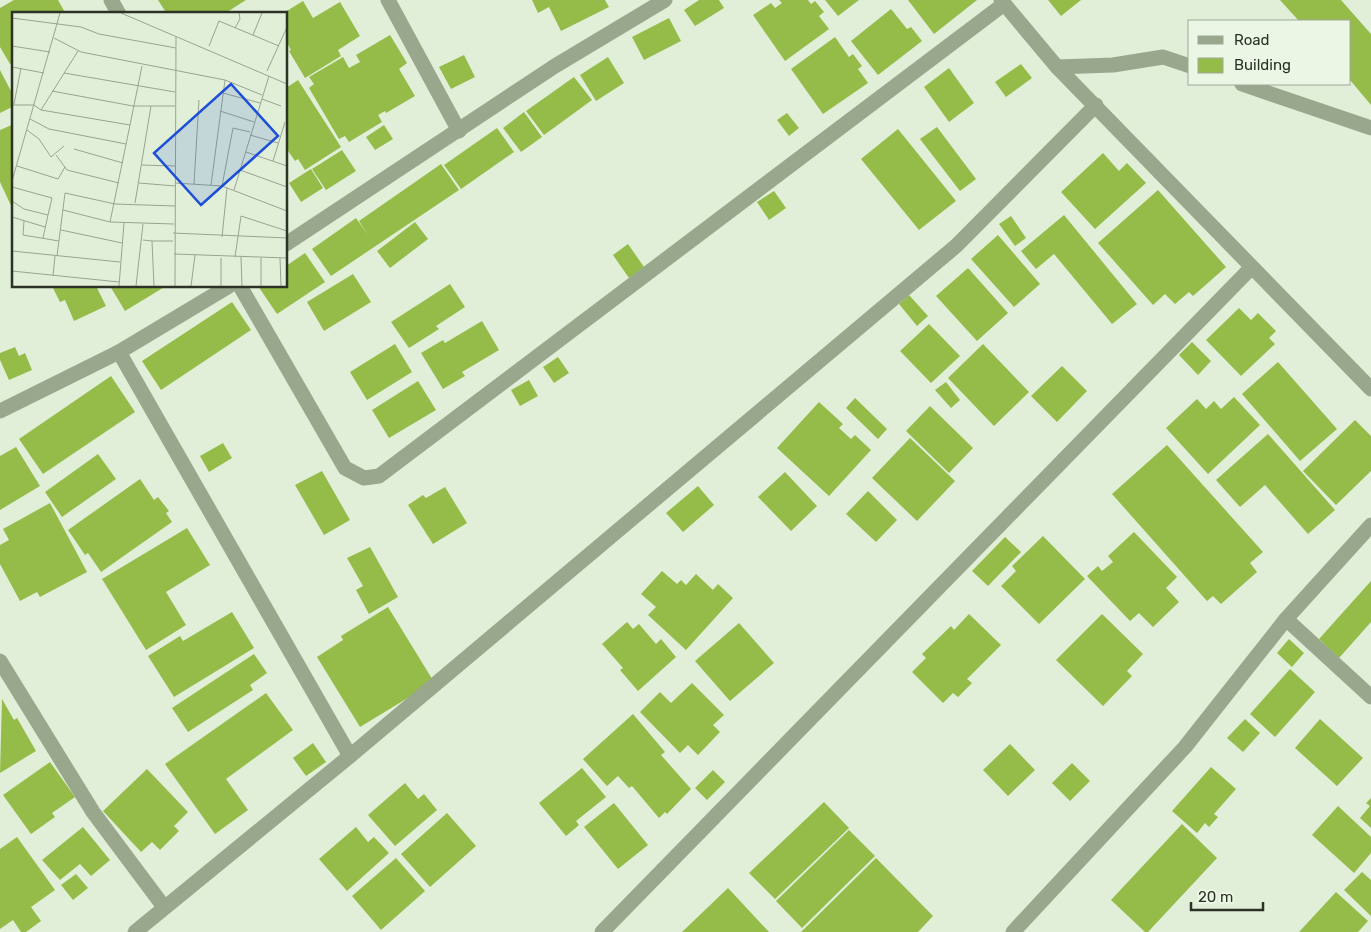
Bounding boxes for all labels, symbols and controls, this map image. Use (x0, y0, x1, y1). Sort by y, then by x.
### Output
inset map (12, 12, 288, 288)
legend (1188, 20, 1351, 85)
text: Road (1234, 31, 1270, 49)
text: Building (1234, 56, 1291, 74)
scale bar (1191, 880, 1264, 912)
text: 20 m (1198, 888, 1233, 906)

